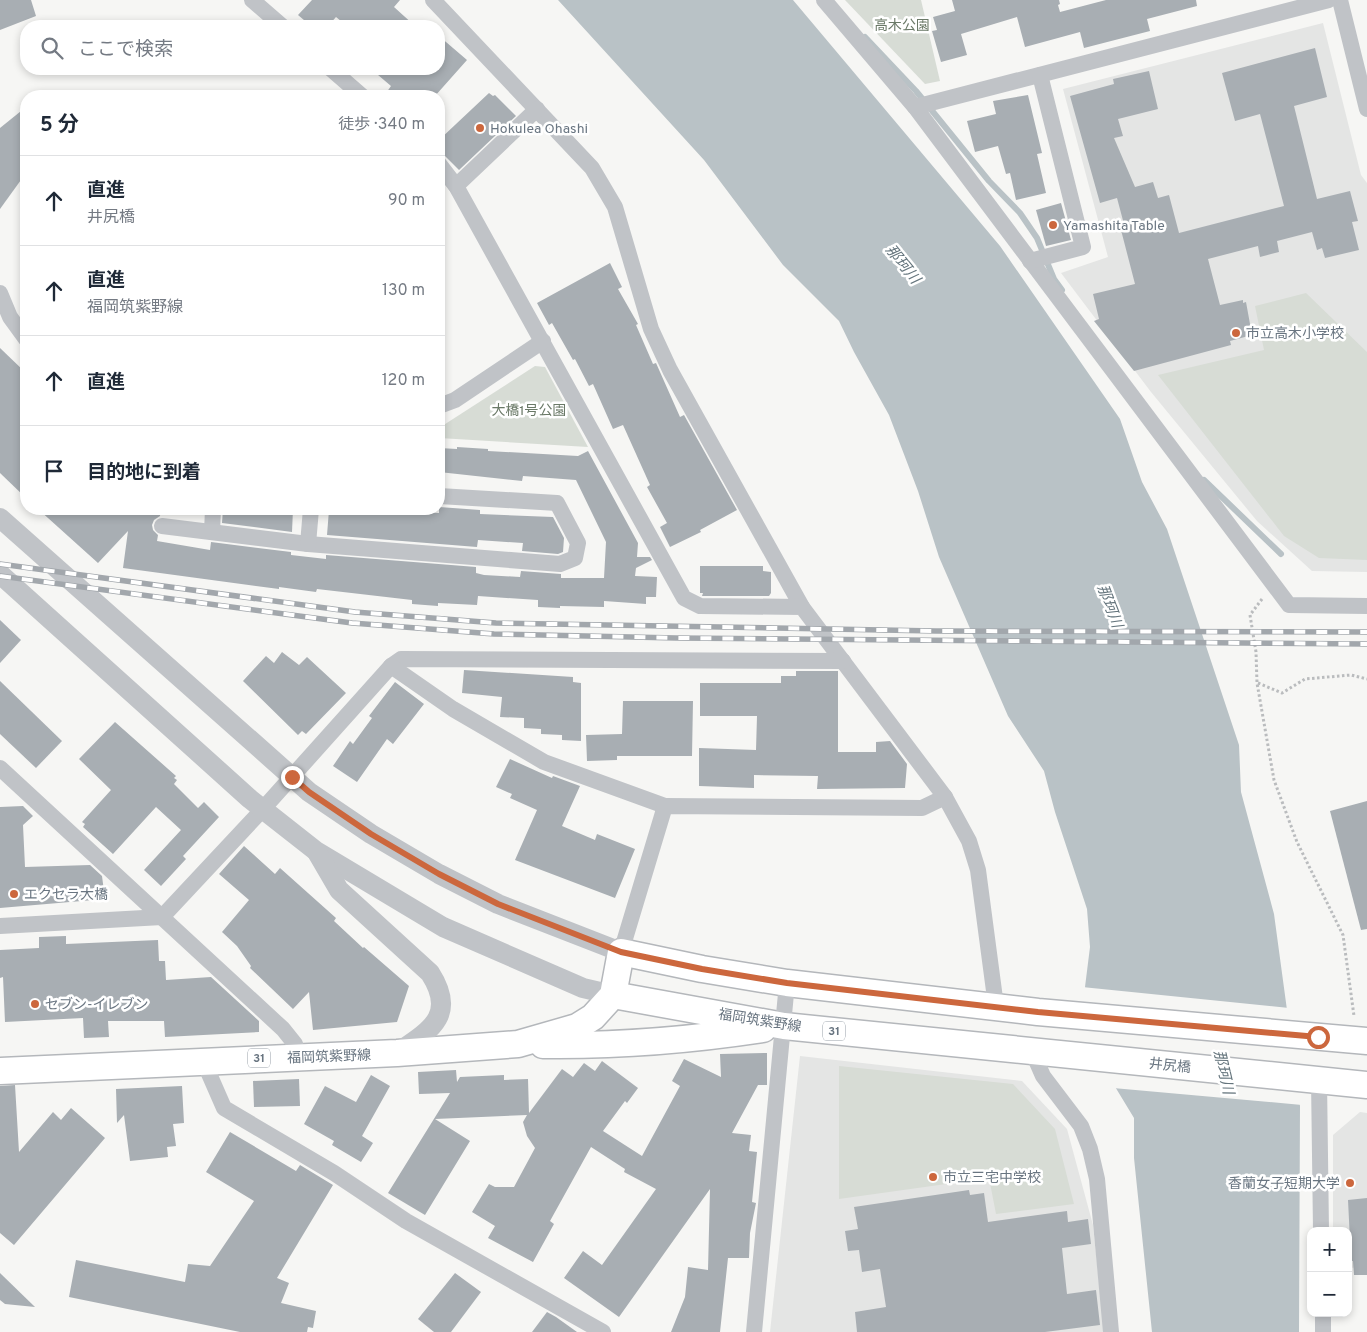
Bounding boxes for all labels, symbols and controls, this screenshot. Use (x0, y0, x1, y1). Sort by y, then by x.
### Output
park label: 高木公園 (874, 18, 930, 35)
search box (20, 20, 445, 75)
icon: search (38, 34, 66, 62)
text: ここで検索 (78, 38, 173, 62)
text: 5 分 (40, 112, 79, 139)
text: 徒歩 · 340 m (338, 115, 425, 135)
place label: Hokulea Ohashi (490, 121, 588, 138)
marker: Hokulea Ohashi (474, 122, 486, 134)
text: 直進 (87, 179, 125, 203)
icon: ahead (40, 187, 68, 215)
text: 90 m (388, 191, 425, 211)
text: 井尻橋 (87, 208, 135, 228)
place label: Yamashita Table (1063, 218, 1165, 235)
marker: Yamashita Table (1047, 219, 1059, 231)
water label: 那珂川 (880, 241, 925, 290)
text: 直進 (87, 269, 125, 293)
icon: ahead (40, 277, 68, 305)
text: 130 m (382, 281, 425, 301)
text: 福岡筑紫野線 (87, 298, 183, 318)
place label: 市立高木小学校 (1246, 326, 1344, 343)
marker: 市立高木小学校 (1230, 327, 1242, 339)
icon: ahead (40, 367, 68, 395)
text: 直進 (87, 371, 125, 395)
text: 120 m (382, 371, 425, 391)
park label: 大橋1号公園 (491, 403, 567, 420)
icon: arrive (40, 457, 68, 485)
text: 目的地に到着 (87, 461, 201, 485)
water label: 那珂川 (1092, 582, 1126, 633)
route end (281, 766, 304, 789)
place label: エクセラ大橋 (24, 887, 108, 904)
marker: エクセラ大橋 (8, 888, 20, 900)
place label: セブン-イレブン (45, 996, 149, 1014)
marker: セブン-イレブン (29, 998, 41, 1010)
street label: 福岡筑紫野線 (717, 1007, 803, 1036)
road number: 31 (823, 1021, 845, 1040)
route start (1307, 1026, 1330, 1049)
road number: 31 (248, 1048, 270, 1068)
street label: 福岡筑紫野線 (287, 1048, 371, 1067)
water label: 那珂川 (1208, 1048, 1237, 1098)
street label: 井尻橋 (1148, 1055, 1192, 1077)
place label: 市立三宅中学校 (943, 1170, 1041, 1187)
marker: 市立三宅中学校 (927, 1171, 939, 1183)
place label: 香蘭女子短期大学 (1228, 1176, 1340, 1193)
marker: 香蘭女子短期大学 (1344, 1177, 1356, 1189)
map controls (1307, 1227, 1352, 1317)
button: + (1307, 1227, 1352, 1272)
button: − (1307, 1272, 1352, 1317)

